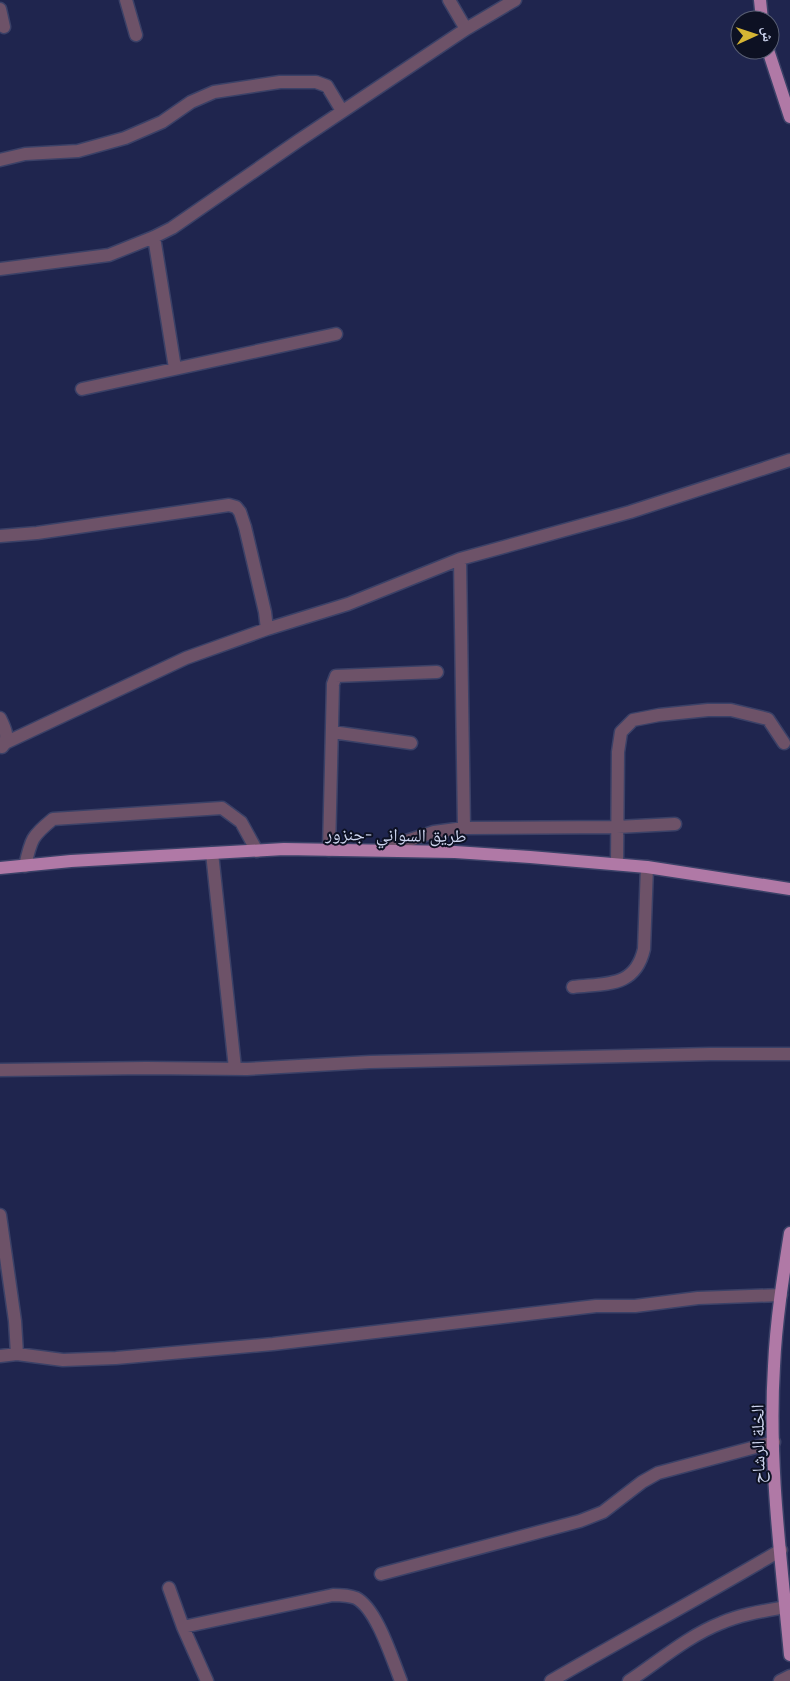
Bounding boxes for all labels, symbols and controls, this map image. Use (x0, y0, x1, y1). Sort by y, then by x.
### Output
north arrow (730, 10, 780, 60)
text: ش (759, 26, 778, 42)
street label: طريق السواني -جنزور (324, 821, 467, 851)
street label: الخلة الرشاح (744, 1404, 771, 1484)

